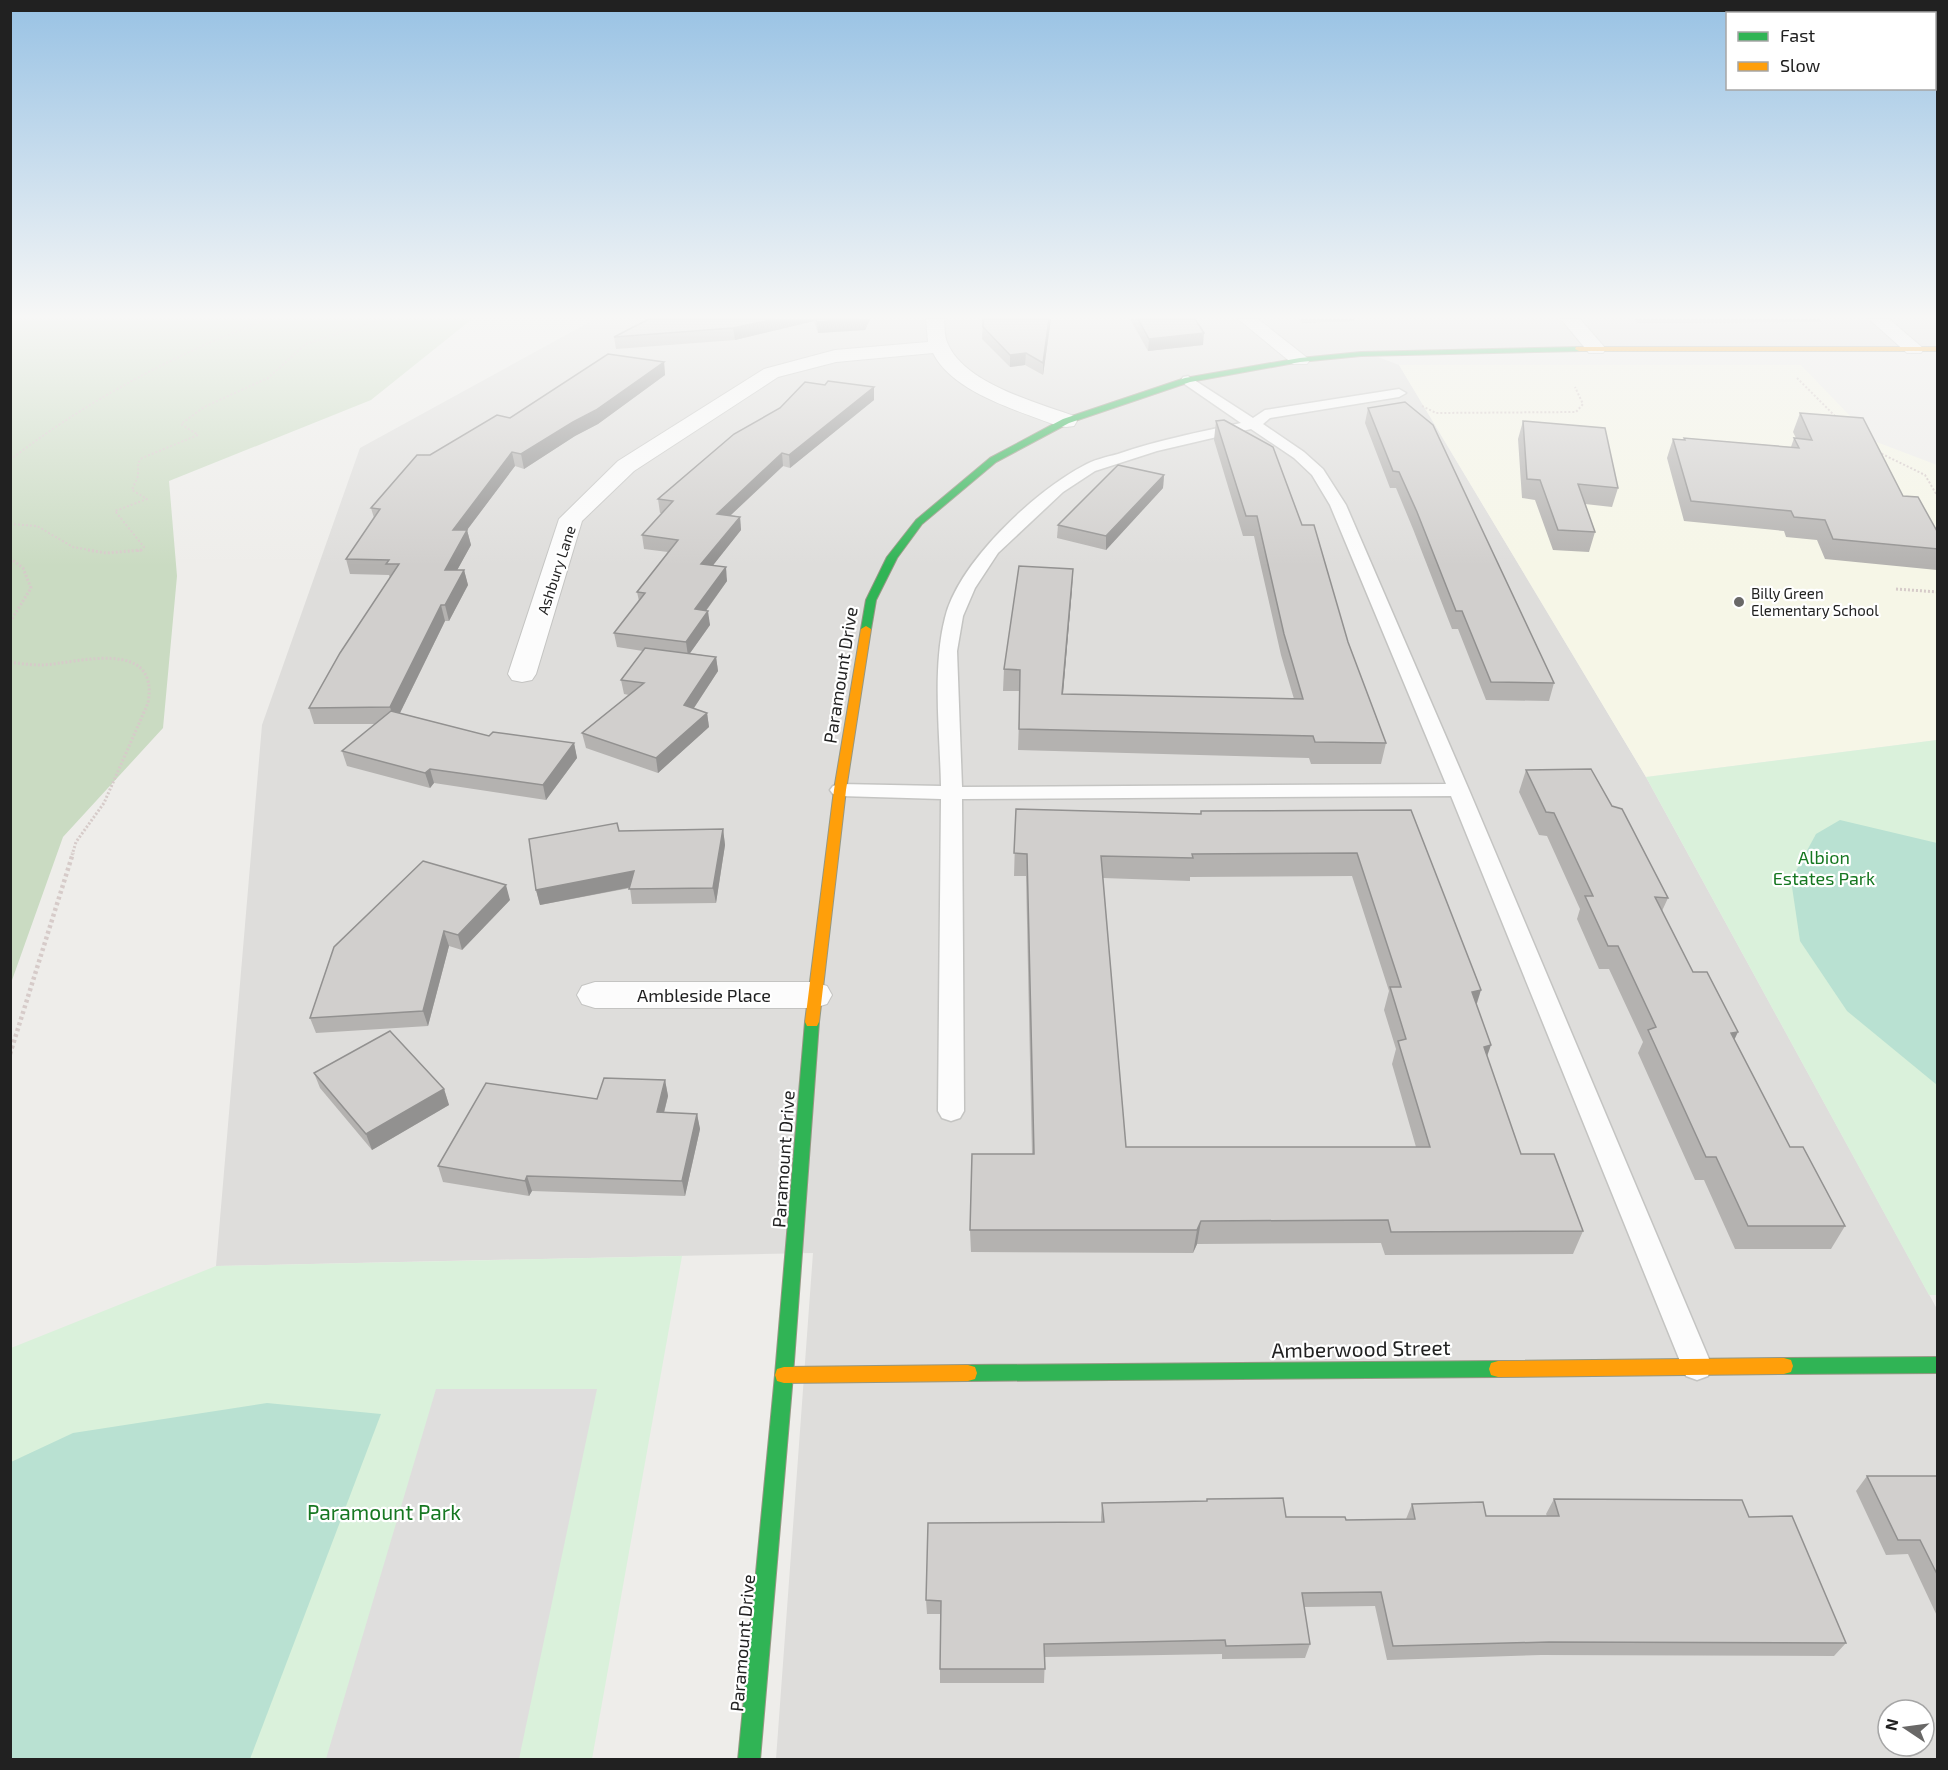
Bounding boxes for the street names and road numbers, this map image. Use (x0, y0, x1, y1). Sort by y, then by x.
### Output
street label: Ashbury Lane (533, 523, 579, 617)
street label: Paramount Drive (818, 605, 862, 745)
street label: Ambleside Place (637, 984, 771, 1006)
street label: Paramount Drive (767, 1089, 799, 1229)
street label: Amberwood Street (1271, 1334, 1451, 1362)
street label: Paramount Drive (725, 1573, 759, 1713)

